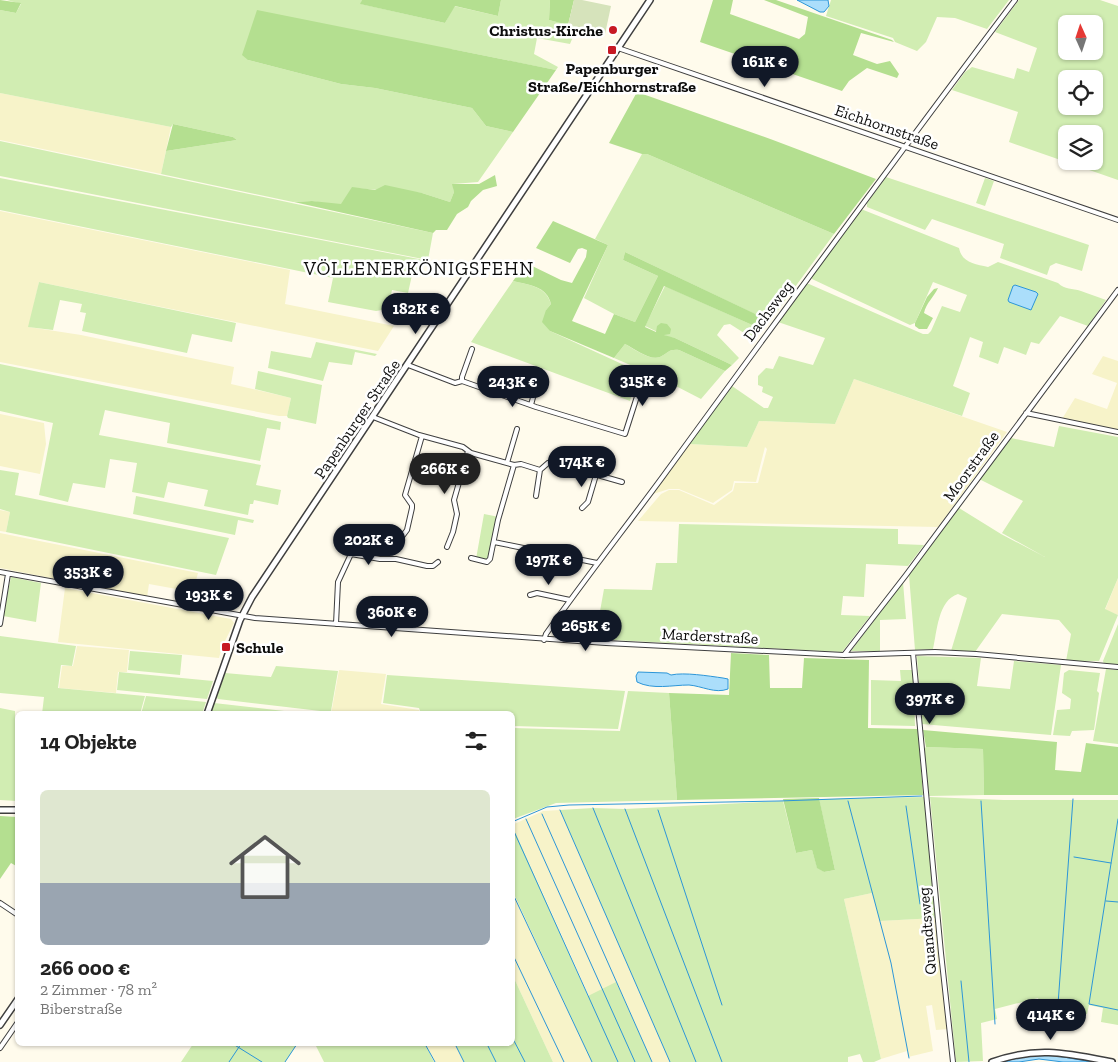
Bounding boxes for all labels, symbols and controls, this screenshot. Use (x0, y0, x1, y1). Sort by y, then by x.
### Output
north arrow (1058, 15, 1102, 60)
map controls (1058, 15, 1103, 170)
place label: Christus-Kirche (489, 21, 603, 40)
marker: Christus-Kirche (607, 24, 619, 36)
marker: Papenburger Straße/Eichhornstraße (606, 44, 618, 56)
pin: 161K € (724, 46, 806, 88)
text: 161K € (743, 52, 787, 71)
place label: Papenburger Straße/Eichhornstraße (528, 59, 696, 96)
button: locate (1058, 70, 1103, 115)
street label: Eichhornstraße (833, 100, 941, 154)
button: layers (1058, 125, 1103, 170)
district label: VÖLLENERKÖNIGSFEHN (303, 257, 534, 280)
street label: Dachsweg (739, 277, 797, 345)
pin: 182K € (375, 292, 457, 335)
text: 182K € (393, 299, 439, 318)
street label: Papenburger Straße (310, 356, 404, 482)
pin: 315K € (602, 364, 684, 407)
pin: 243K € (472, 366, 554, 408)
text: 315K € (620, 371, 666, 390)
text: 243K € (488, 372, 538, 391)
street label: Moorstraße (939, 427, 1003, 505)
pin: 174K € (541, 446, 623, 488)
pin: 266K € (404, 452, 486, 495)
text: 174K € (559, 452, 605, 471)
text: 266K € (421, 459, 470, 478)
pin: 202K € (328, 524, 410, 566)
text: 202K € (344, 530, 394, 549)
pin: 197K € (508, 544, 590, 586)
text: 197K € (526, 550, 572, 569)
pin: 353K € (47, 556, 129, 598)
text: 353K € (64, 562, 112, 581)
pin: 193K € (168, 578, 250, 621)
text: 193K € (186, 585, 232, 604)
pin: 360K € (351, 596, 433, 638)
text: 360K € (367, 602, 417, 621)
pin: 265K € (545, 610, 627, 652)
text: 265K € (562, 616, 610, 635)
street label: Marderstraße (661, 624, 759, 648)
place label: Schule (236, 638, 284, 657)
marker: Schule (220, 641, 232, 653)
pin: 397K € (889, 682, 971, 725)
text: 397K € (906, 689, 954, 708)
icon: filters (462, 727, 490, 755)
text: 14 Objekte (40, 729, 137, 754)
icon: home (220, 822, 310, 912)
street label: Quandtsweg (914, 886, 940, 976)
text: 266 000 € (40, 955, 130, 980)
text: 2 Zimmer · 78 m² (40, 980, 157, 999)
pin: 414K € (1010, 998, 1092, 1041)
text: Biberstraße (40, 999, 122, 1018)
text: 414K € (1027, 1005, 1075, 1024)

